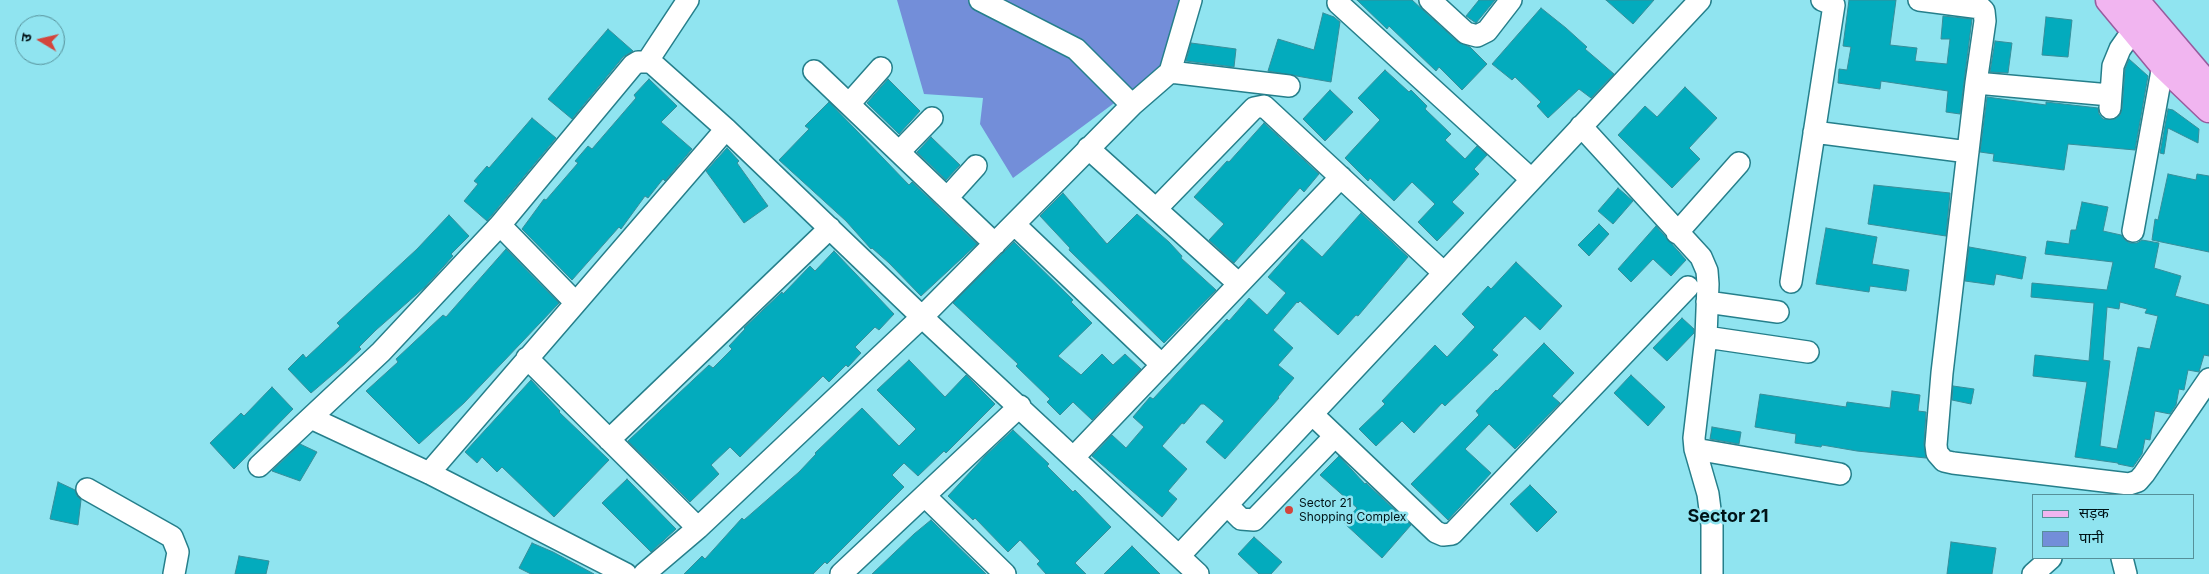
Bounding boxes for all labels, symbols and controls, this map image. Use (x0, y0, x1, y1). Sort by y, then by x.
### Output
north arrow (15, 15, 65, 65)
text: उ (17, 32, 35, 43)
legend (2032, 494, 2194, 559)
place label: Sector 21 Shopping Complex (1299, 496, 1406, 524)
text: सड़क (2079, 503, 2109, 522)
marker: Sector 21 Shopping Complex (1283, 504, 1295, 516)
district label: Sector 21 (1687, 506, 1769, 528)
text: पानी (2079, 528, 2104, 547)

